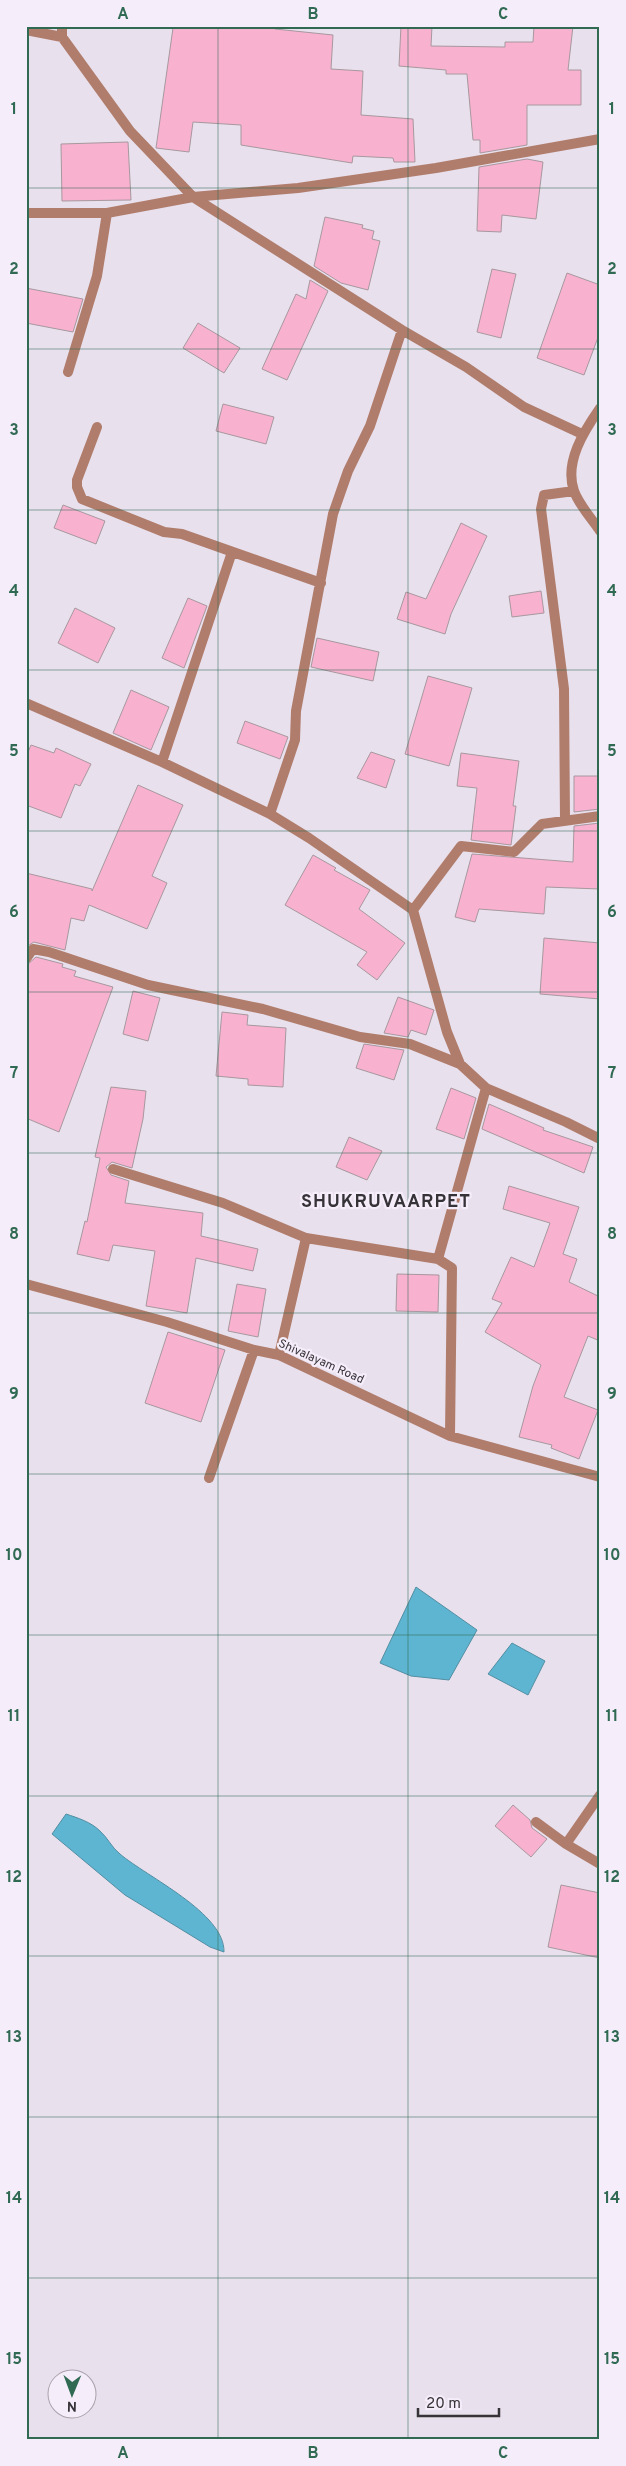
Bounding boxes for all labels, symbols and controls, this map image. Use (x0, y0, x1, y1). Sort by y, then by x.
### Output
text: A (117, 5, 129, 25)
text: B (307, 5, 319, 25)
text: C (498, 5, 508, 25)
text: 1 (11, 100, 17, 120)
text: 1 (609, 100, 615, 120)
text: 2 (9, 260, 19, 280)
text: 2 (607, 260, 617, 280)
text: 3 (9, 421, 19, 441)
text: 3 (607, 421, 617, 441)
text: 4 (9, 582, 19, 602)
text: 4 (607, 582, 617, 602)
text: 5 (9, 742, 19, 762)
text: 5 (607, 742, 617, 762)
text: 6 (9, 903, 19, 923)
text: 6 (607, 903, 617, 923)
text: 7 (10, 1064, 18, 1084)
text: 7 (608, 1064, 616, 1084)
district label: SHUKRUVAARPET (301, 1191, 471, 1214)
text: 8 (9, 1225, 19, 1245)
text: 8 (607, 1225, 617, 1245)
street label: Shivalayam Road (276, 1336, 366, 1388)
text: 9 (9, 1385, 19, 1405)
text: 9 (607, 1385, 617, 1405)
text: 10 (6, 1546, 22, 1566)
text: 10 (604, 1546, 620, 1566)
text: 11 (8, 1707, 20, 1727)
text: 11 (606, 1707, 618, 1727)
text: 12 (6, 1868, 22, 1888)
text: 12 (604, 1868, 620, 1888)
text: 13 (6, 2028, 22, 2048)
text: 13 (604, 2028, 620, 2048)
text: 14 (6, 2189, 22, 2209)
text: 14 (604, 2189, 620, 2209)
text: 15 (6, 2350, 22, 2370)
text: 15 (604, 2350, 620, 2370)
north arrow (48, 2368, 98, 2418)
scale bar (418, 2386, 500, 2418)
text: 20 m (426, 2395, 461, 2414)
text: N (67, 2397, 77, 2414)
text: A (117, 2444, 129, 2464)
text: B (307, 2444, 319, 2464)
text: C (498, 2444, 508, 2464)

